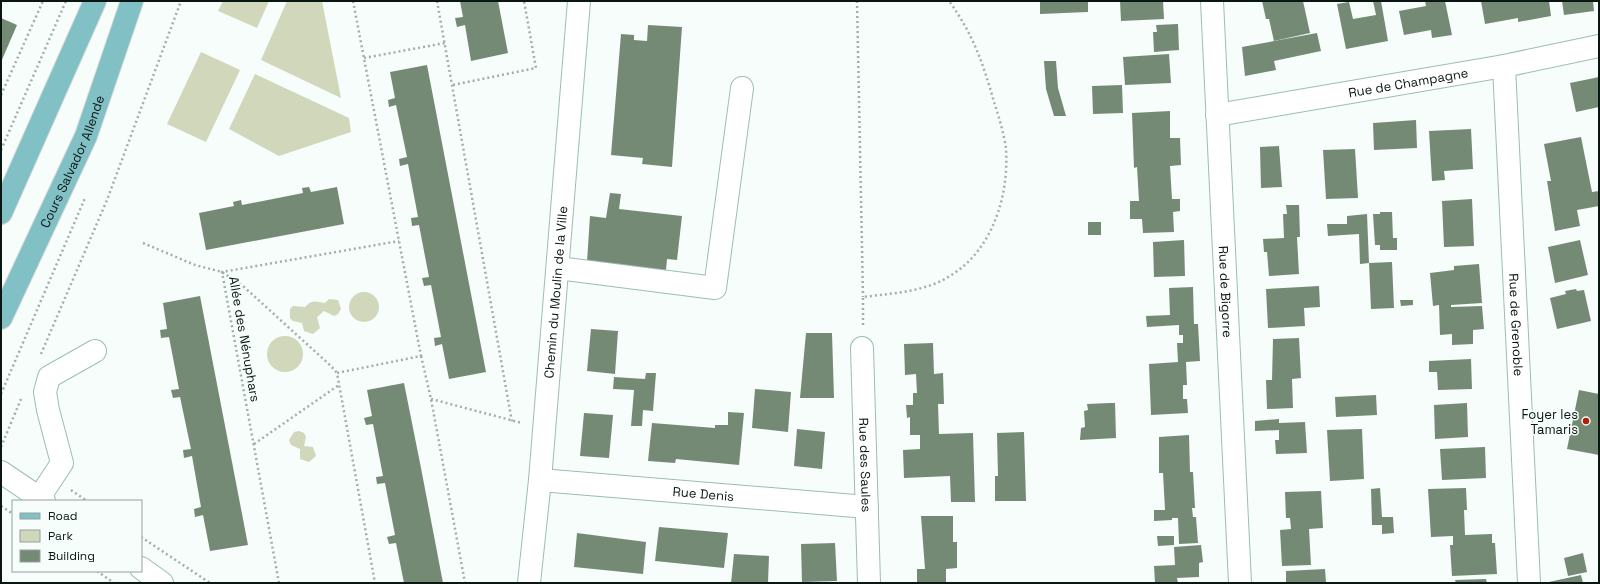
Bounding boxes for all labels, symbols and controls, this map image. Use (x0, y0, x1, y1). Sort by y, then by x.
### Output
street label: Rue de Champagne (1347, 64, 1470, 101)
street label: Cours Salvador Allende (36, 93, 108, 231)
street label: Chemin du Moulin de la Ville (540, 205, 571, 379)
street label: Rue de Bigorre (1215, 245, 1236, 338)
street label: Rue de Grenoble (1505, 273, 1527, 377)
street label: Allée des Nénuphars (225, 275, 264, 403)
place label: Foyer les Tamaris (1521, 406, 1578, 438)
marker: Foyer les Tamaris (1581, 416, 1591, 426)
street label: Rue des Saules (855, 417, 875, 513)
street label: Rue Denis (672, 483, 735, 505)
legend (12, 500, 142, 572)
text: Road (48, 508, 77, 524)
text: Park (48, 528, 73, 544)
text: Building (48, 548, 95, 564)

